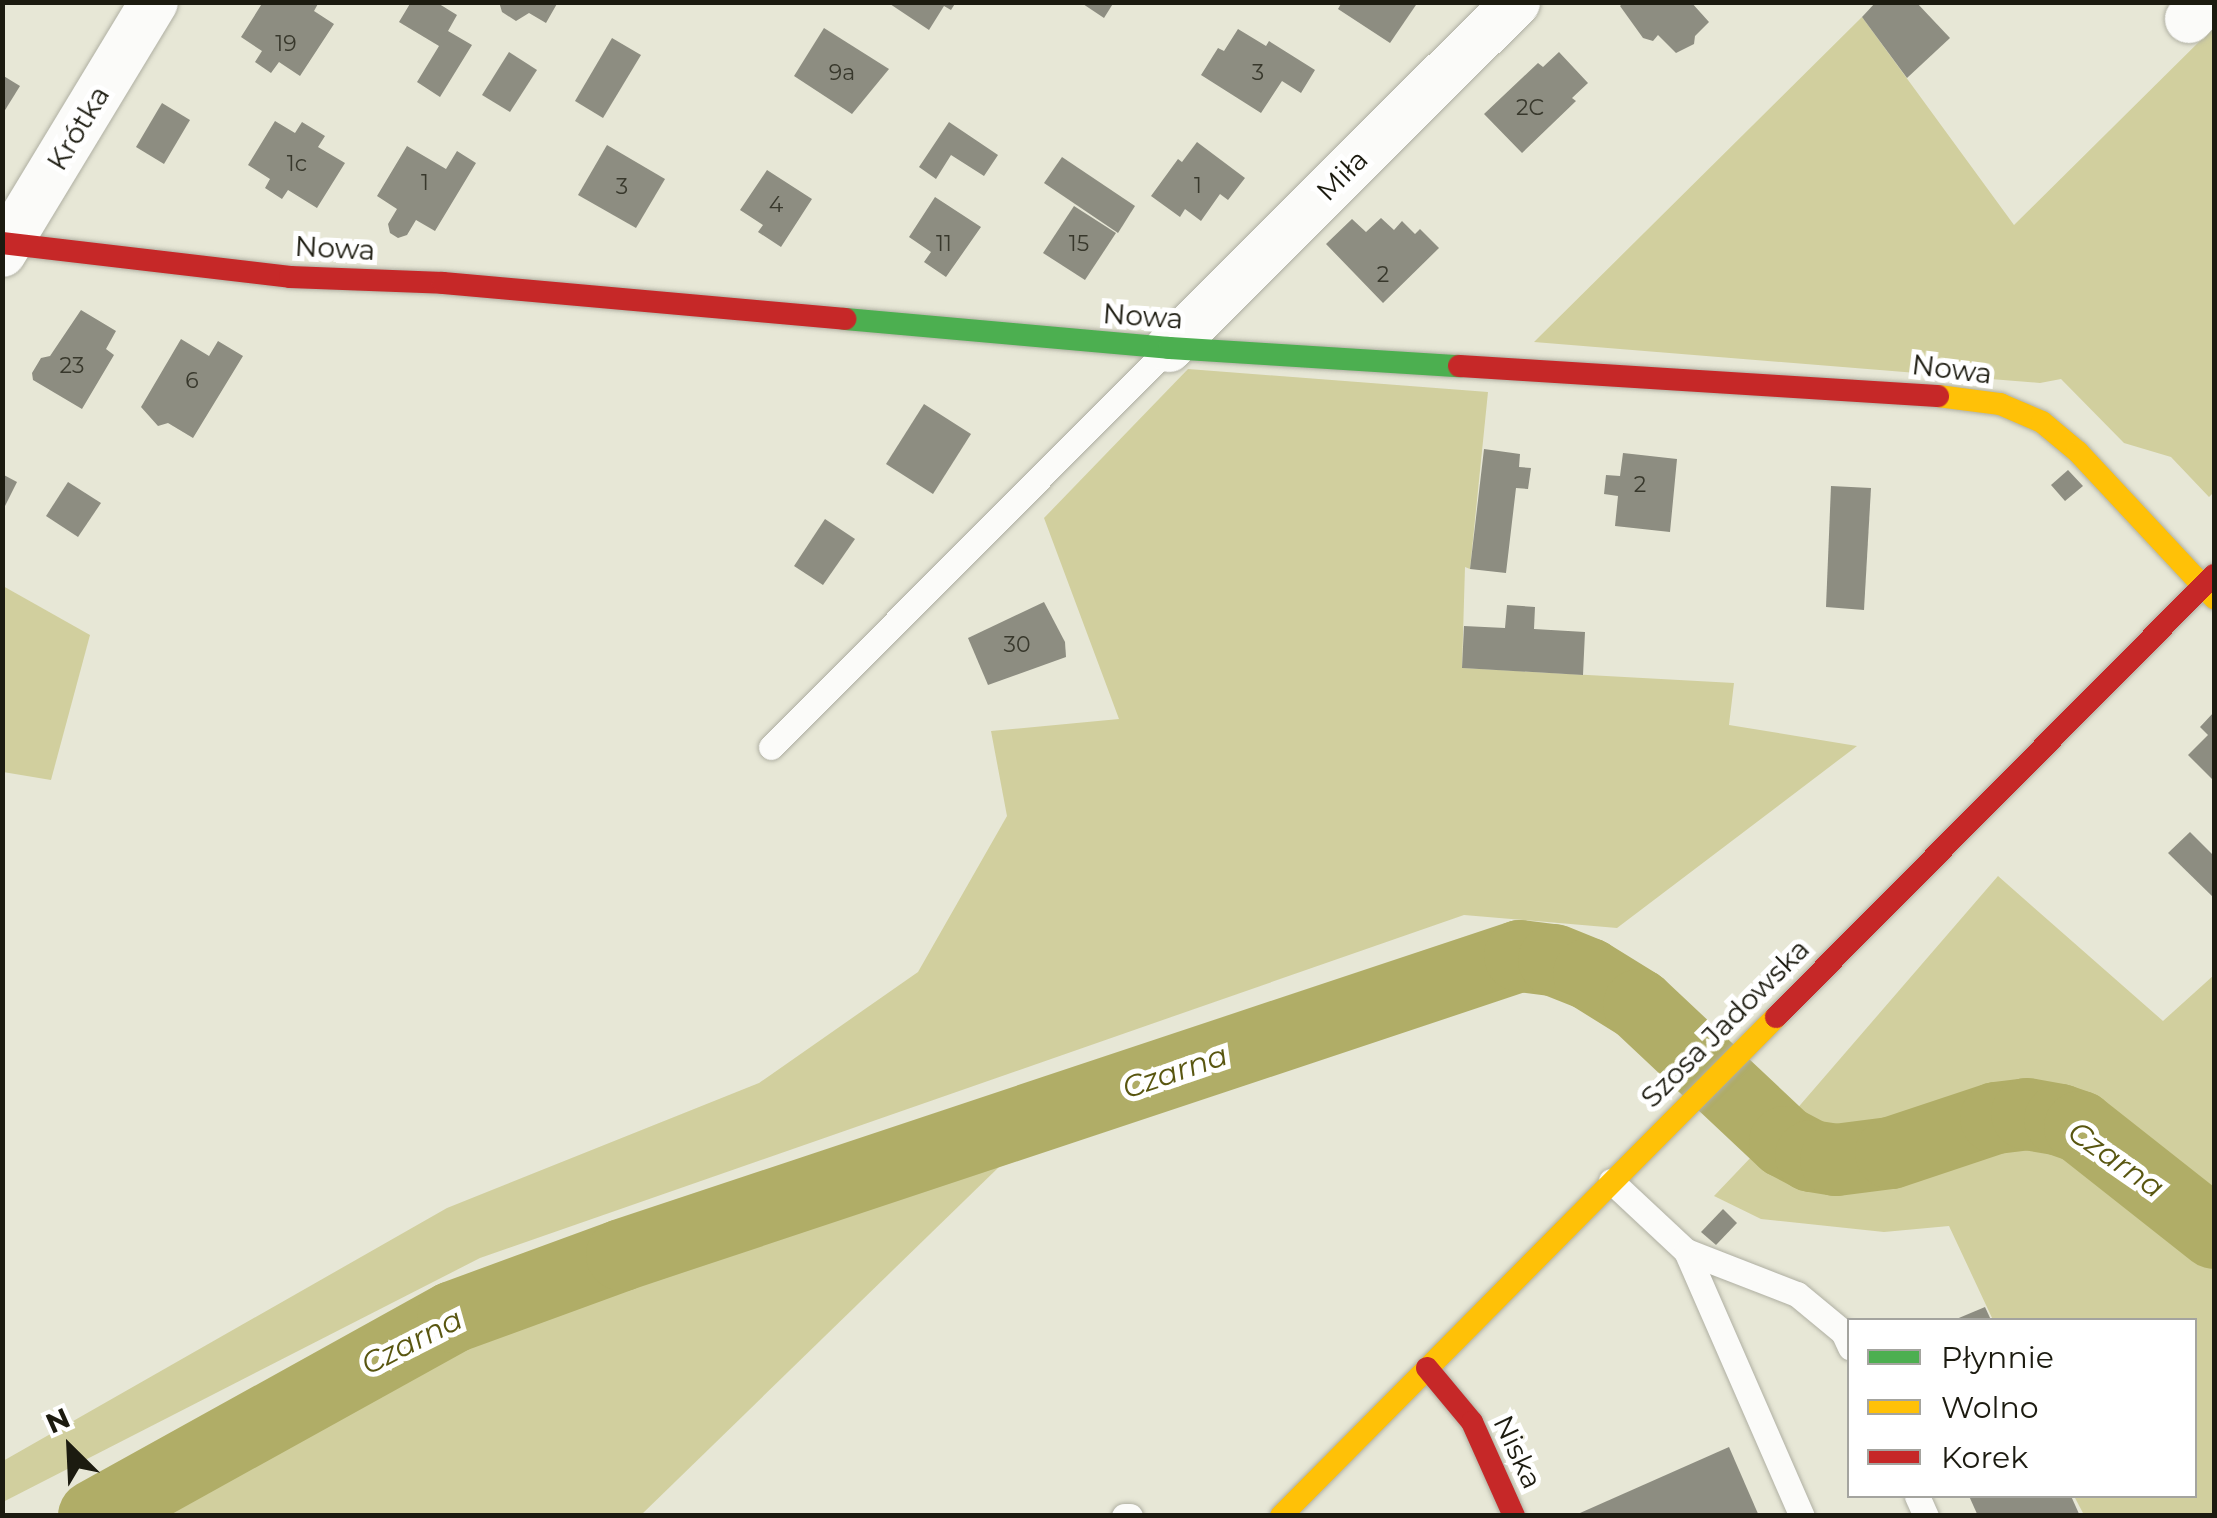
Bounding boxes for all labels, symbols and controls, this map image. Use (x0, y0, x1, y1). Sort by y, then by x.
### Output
house number: 19 (275, 31, 297, 57)
house number: 9a (829, 60, 855, 86)
house number: 3 (1252, 60, 1264, 86)
street label: Krótka (40, 80, 116, 176)
house number: 2C (1516, 95, 1544, 121)
street label: Miła (1309, 142, 1375, 208)
house number: 1c (287, 151, 307, 177)
house number: 1 (421, 170, 429, 196)
house number: 1 (1194, 173, 1202, 199)
house number: 3 (616, 174, 628, 200)
house number: 4 (769, 192, 783, 218)
street label: Nowa (294, 229, 376, 267)
house number: 11 (936, 231, 952, 257)
house number: 15 (1069, 231, 1089, 257)
house number: 2 (1377, 262, 1389, 288)
street label: Nowa (1102, 296, 1184, 336)
street label: Nowa (1910, 347, 1994, 391)
house number: 23 (60, 353, 84, 379)
house number: 6 (185, 368, 199, 394)
house number: 2 (1634, 472, 1646, 498)
house number: 30 (1004, 632, 1030, 658)
street label: Szosa Jadowska (1634, 932, 1816, 1114)
water label: Czarna (1118, 1037, 1232, 1107)
water label: Czarna (2061, 1114, 2171, 1206)
water label: Czarna (355, 1301, 469, 1383)
legend (1847, 1318, 2197, 1498)
text: Płynnie (1941, 1339, 2054, 1376)
text: Wolno (1941, 1389, 2039, 1426)
north arrow (20, 1398, 120, 1498)
text: N (41, 1400, 75, 1441)
street label: Niska (1487, 1410, 1549, 1494)
text: Korek (1941, 1439, 2028, 1476)

